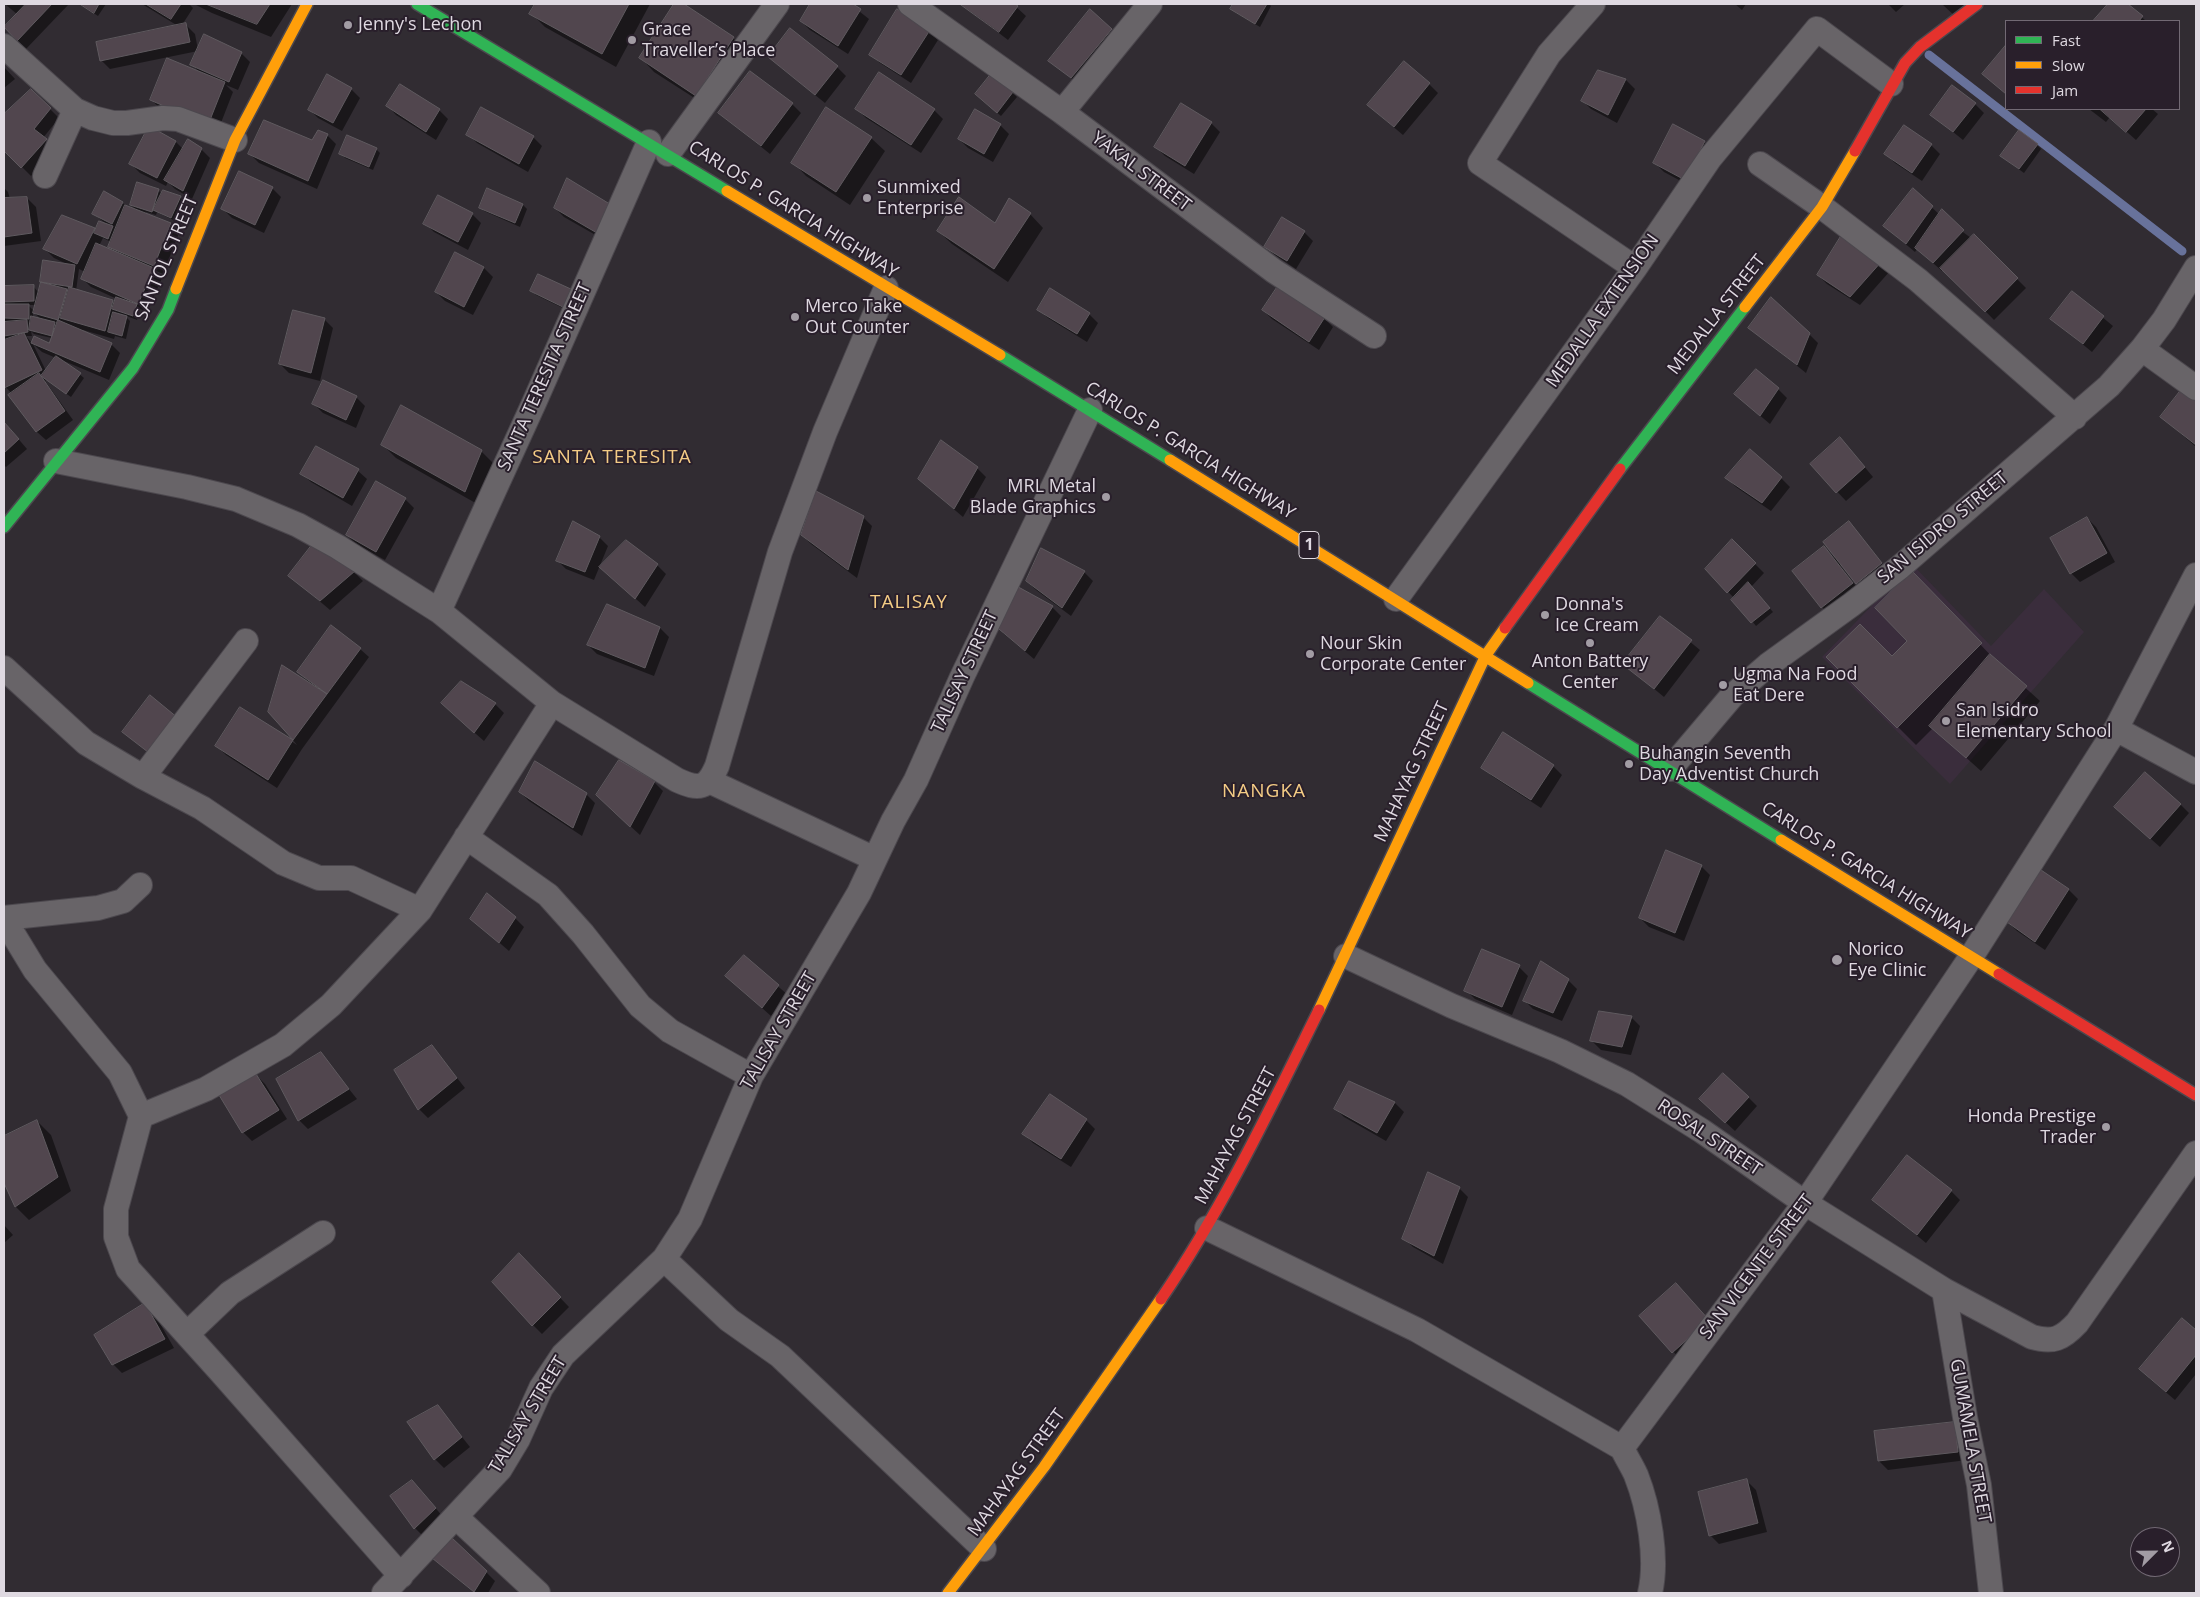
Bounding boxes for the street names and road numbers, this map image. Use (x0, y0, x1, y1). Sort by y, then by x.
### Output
street label: YAKAL STREET (1087, 128, 1195, 216)
street label: CARLOS P. GARCIA HIGHWAY (684, 137, 902, 283)
street label: SANTOL STREET (131, 192, 203, 324)
street label: MEDALLA EXTENSION (1542, 230, 1664, 392)
street label: MEDALLA STREET (1663, 251, 1771, 379)
street label: SANTA TERESITA STREET (494, 280, 596, 474)
street label: CARLOS P. GARCIA HIGHWAY (1081, 378, 1299, 524)
street label: SAN ISIDRO STREET (1874, 467, 2012, 589)
road number: 1 (1299, 532, 1319, 558)
street label: TALISAY STREET (927, 607, 1003, 737)
street label: MAHAYAG STREET (1370, 698, 1454, 846)
street label: CARLOS P. GARCIA HIGHWAY (1757, 798, 1975, 944)
street label: TALISAY STREET (737, 968, 821, 1094)
street label: MAHAYAG STREET (1191, 1064, 1281, 1208)
street label: ROSAL STREET (1653, 1095, 1765, 1181)
street label: SAN VICENTE STREET (1696, 1190, 1818, 1344)
street label: TALISAY STREET (485, 1353, 571, 1477)
street label: GUMAMELA STREET (1945, 1357, 1995, 1525)
street label: MAHAYAG STREET (964, 1405, 1070, 1541)

